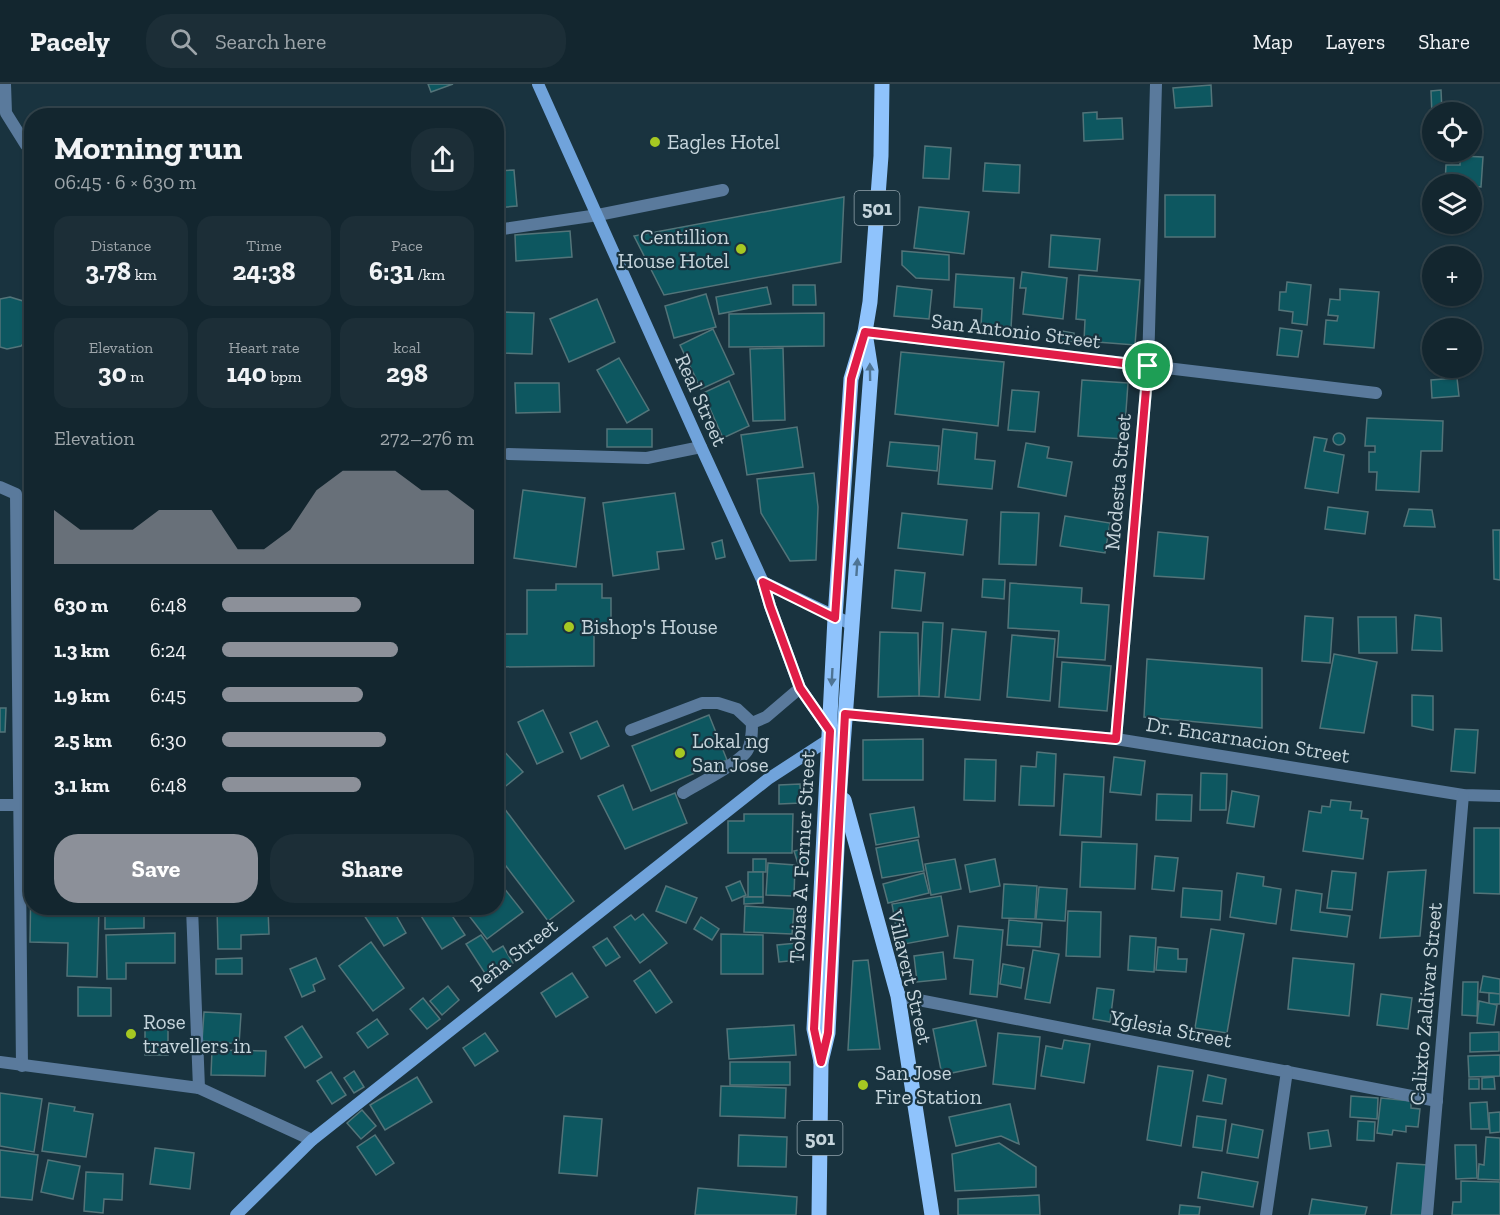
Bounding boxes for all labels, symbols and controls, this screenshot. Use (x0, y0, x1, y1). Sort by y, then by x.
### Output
search box (146, 14, 566, 68)
text: Pacely (30, 25, 110, 58)
icon: search (167, 25, 200, 58)
text: Search here (215, 28, 326, 55)
text: Map (1253, 29, 1293, 54)
text: Layers (1326, 29, 1385, 54)
text: Share (1418, 29, 1470, 54)
map controls (1422, 102, 1482, 378)
button: locate (1422, 102, 1482, 162)
text: Morning run (54, 128, 242, 167)
button: share (411, 128, 474, 191)
place label: Eagles Hotel (667, 129, 780, 154)
marker: Eagles Hotel (648, 135, 662, 149)
text: 06:45 · 6 × 630 m (54, 170, 196, 194)
button: layers (1422, 174, 1482, 234)
road number: 501 (854, 191, 900, 225)
place label: Centillion House Hotel (618, 224, 729, 273)
text: Distance (91, 236, 151, 255)
text: Time (246, 236, 282, 255)
text: Pace (391, 236, 423, 255)
marker: Centillion House Hotel (734, 242, 748, 256)
button: + (1422, 246, 1482, 306)
text: 3.78 (85, 255, 131, 287)
text: 24:38 (232, 255, 296, 287)
text: 6:31 (369, 255, 414, 287)
text: km (131, 265, 157, 284)
text: /km (414, 265, 445, 284)
street label: San Antonio Street (930, 308, 1102, 353)
button: − (1422, 318, 1482, 378)
text: Elevation (89, 338, 153, 357)
text: Heart rate (228, 338, 300, 357)
text: kcal (393, 338, 421, 357)
pin (1122, 340, 1173, 391)
icon: arrive (1131, 349, 1164, 382)
street label: Real Street (670, 350, 733, 450)
text: 30 (98, 357, 127, 389)
text: 140 (226, 357, 267, 389)
text: 298 (386, 357, 428, 389)
one-way arrow (865, 363, 874, 382)
text: m (127, 367, 144, 386)
text: bpm (267, 367, 302, 386)
street label: Modesta Street (1099, 412, 1136, 552)
text: Elevation (54, 426, 135, 450)
text: 272–276 m (380, 426, 474, 450)
one-way arrow (852, 557, 862, 576)
text: 630 m (54, 593, 108, 617)
text: 6:48 (150, 593, 187, 617)
place label: Bishop's House (581, 614, 718, 639)
marker: Bishop's House (562, 620, 576, 634)
text: 1.3 km (54, 638, 110, 662)
text: 6:24 (150, 638, 186, 662)
one-way arrow (828, 667, 837, 686)
text: 1.9 km (54, 683, 110, 707)
text: 6:45 (150, 683, 186, 707)
street label: Dr. Encarnacion Street (1144, 711, 1352, 768)
text: 2.5 km (54, 728, 112, 752)
text: 6:30 (150, 728, 186, 752)
place label: Lokal ng San Jose (692, 728, 770, 777)
marker: Lokal ng San Jose (673, 746, 687, 760)
street label: Tobias A. Fornier Street (783, 750, 820, 964)
text: 3.1 km (54, 773, 110, 797)
text: 6:48 (150, 773, 187, 797)
button: Save (54, 834, 258, 903)
button: Share (270, 834, 474, 903)
street label: Calixto Zaldivar Street (1404, 901, 1447, 1107)
street label: Villavert Street (883, 906, 938, 1047)
street label: Peña Street (465, 913, 562, 996)
street label: Yglesia Street (1107, 1004, 1234, 1053)
place label: Rose travellers in (143, 1009, 251, 1058)
marker: Rose travellers in (124, 1027, 138, 1041)
place label: San Jose Fire Station (875, 1060, 982, 1109)
marker: San Jose Fire Station (856, 1078, 870, 1092)
road number: 501 (798, 1121, 842, 1155)

